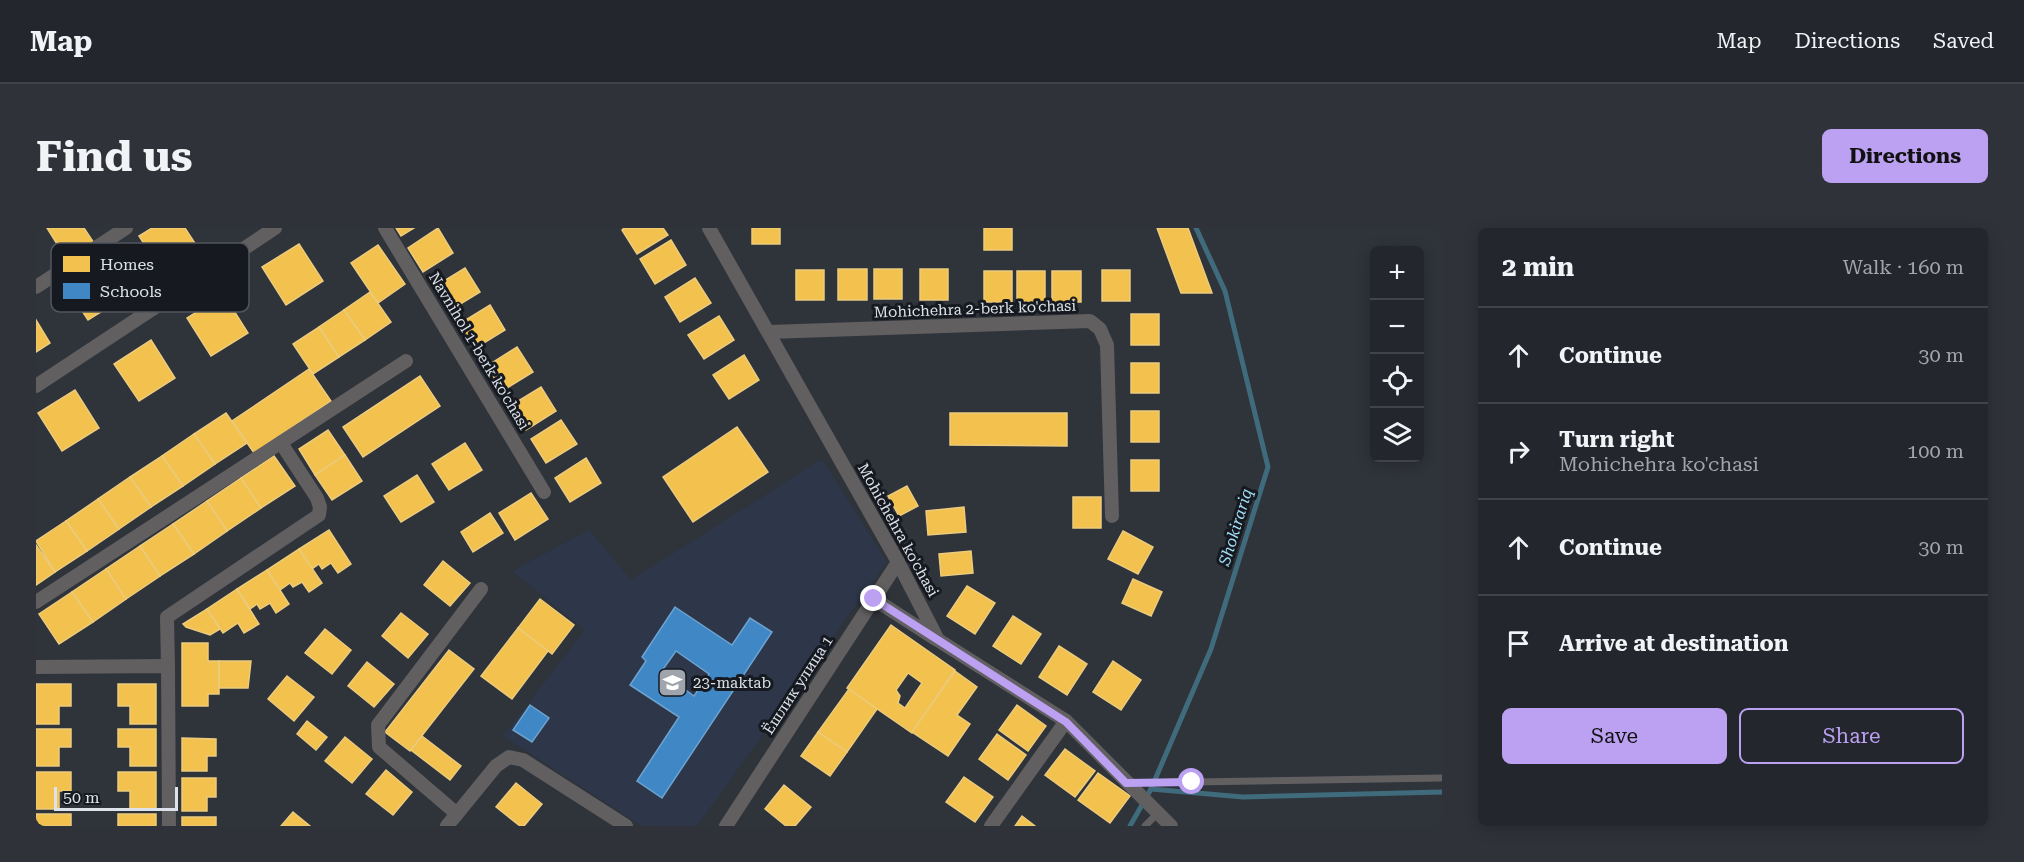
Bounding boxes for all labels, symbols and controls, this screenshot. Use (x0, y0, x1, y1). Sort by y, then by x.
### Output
text: Map (30, 25, 92, 58)
text: Map (1717, 29, 1761, 53)
text: Directions (1794, 29, 1900, 53)
text: Saved (1933, 29, 1994, 53)
button: Directions (1822, 129, 1988, 183)
text: Find us (36, 132, 193, 181)
legend (51, 243, 249, 312)
map controls (1370, 246, 1424, 462)
button: + (1370, 246, 1424, 300)
text: 2 min (1502, 252, 1574, 282)
text: Homes (100, 255, 154, 274)
text: Walk · 160 m (1843, 255, 1964, 279)
street label: Navnihol 1-berk ko'chasi (425, 269, 533, 433)
text: Schools (100, 282, 162, 301)
street label: Mohichehra 2-berk ko'chasi (874, 296, 1077, 322)
button: − (1370, 300, 1424, 354)
icon: ahead (1502, 339, 1535, 372)
text: Continue (1559, 343, 1662, 368)
text: 30 m (1918, 343, 1964, 367)
button: locate (1370, 354, 1424, 408)
button: layers (1370, 408, 1424, 462)
text: Turn right (1559, 427, 1674, 452)
icon: right (1502, 435, 1535, 468)
text: 100 m (1907, 439, 1964, 463)
text: Mohichehra ko'chasi (1559, 452, 1759, 476)
street label: Mohichehra ko'chasi (854, 460, 942, 600)
water label: Shokirariq (1214, 486, 1256, 569)
icon: ahead (1502, 531, 1535, 564)
text: Continue (1559, 535, 1662, 560)
text: 30 m (1918, 535, 1964, 559)
route end (860, 585, 886, 611)
icon: arrive (1502, 627, 1535, 660)
text: Arrive at destination (1559, 631, 1788, 656)
street label: Ёшлик улица 1 (759, 632, 837, 738)
school or university icon: 23-maktab (656, 667, 688, 699)
place label: 23-maktab (693, 674, 771, 692)
button: Save (1502, 708, 1727, 764)
button: Share (1739, 708, 1964, 764)
route start (1178, 768, 1204, 794)
scale bar (54, 784, 178, 812)
text: 50 m (63, 788, 100, 807)

